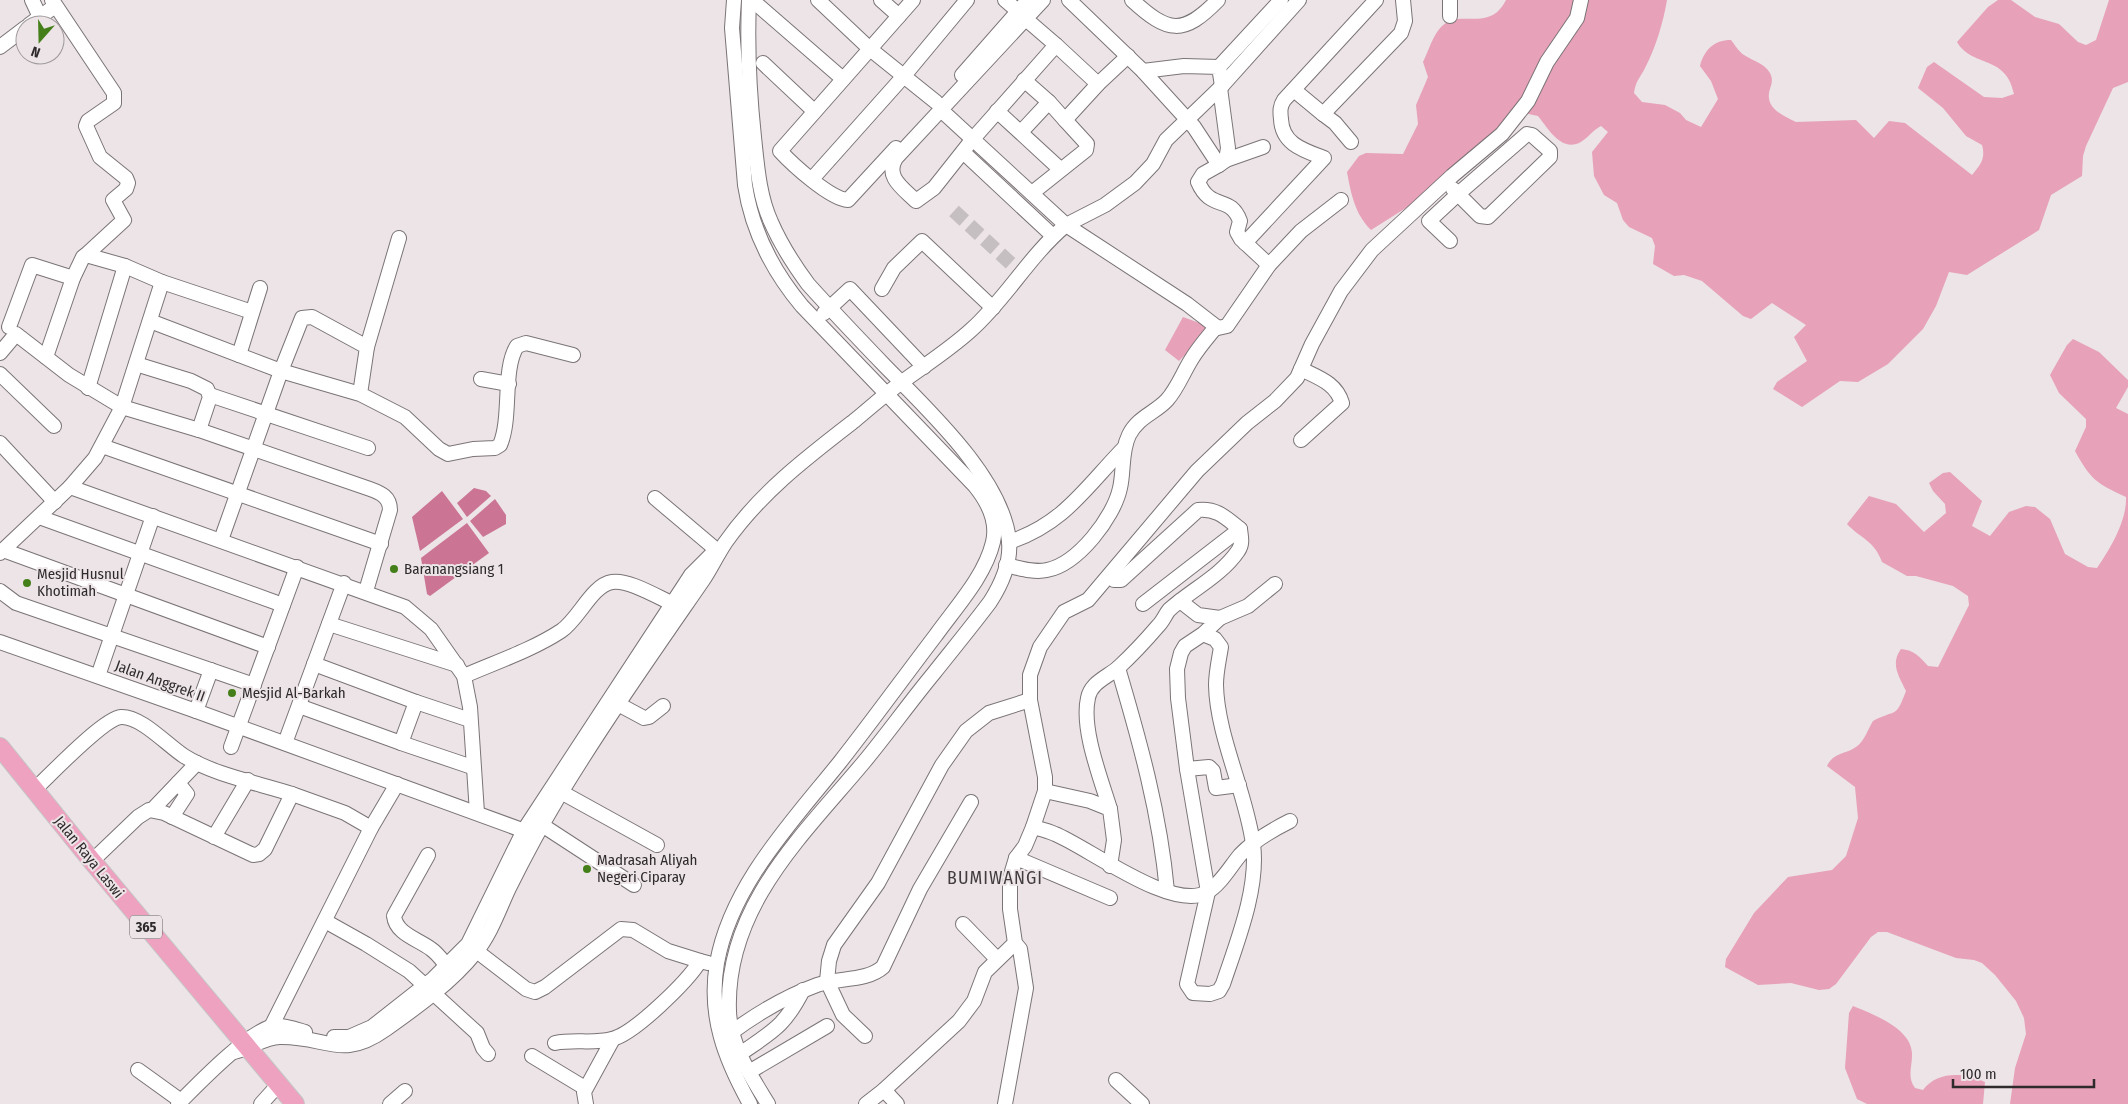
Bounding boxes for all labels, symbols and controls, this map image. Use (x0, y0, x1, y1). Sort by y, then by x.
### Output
north arrow (15, 15, 65, 65)
text: N (29, 42, 43, 61)
place label: Baranangsiang 1 (404, 560, 504, 578)
marker: Baranangsiang 1 (388, 563, 400, 575)
place label: Mesjid Husnul Khotimah (37, 565, 124, 600)
marker: Mesjid Husnul Khotimah (21, 577, 33, 589)
street label: Jalan Anggrek II (113, 656, 207, 706)
place label: Mesjid Al-Barkah (242, 684, 346, 702)
marker: Mesjid Al-Barkah (226, 687, 238, 699)
street label: Jalan Raya Laswi (50, 812, 128, 902)
place label: Madrasah Aliyah Negeri Ciparay (597, 851, 698, 886)
marker: Madrasah Aliyah Negeri Ciparay (581, 863, 593, 875)
district label: BUMIWANGI (947, 867, 1043, 889)
road number: 365 (130, 916, 162, 939)
scale bar (1953, 1056, 2094, 1088)
text: 100 m (1960, 1065, 1997, 1083)

